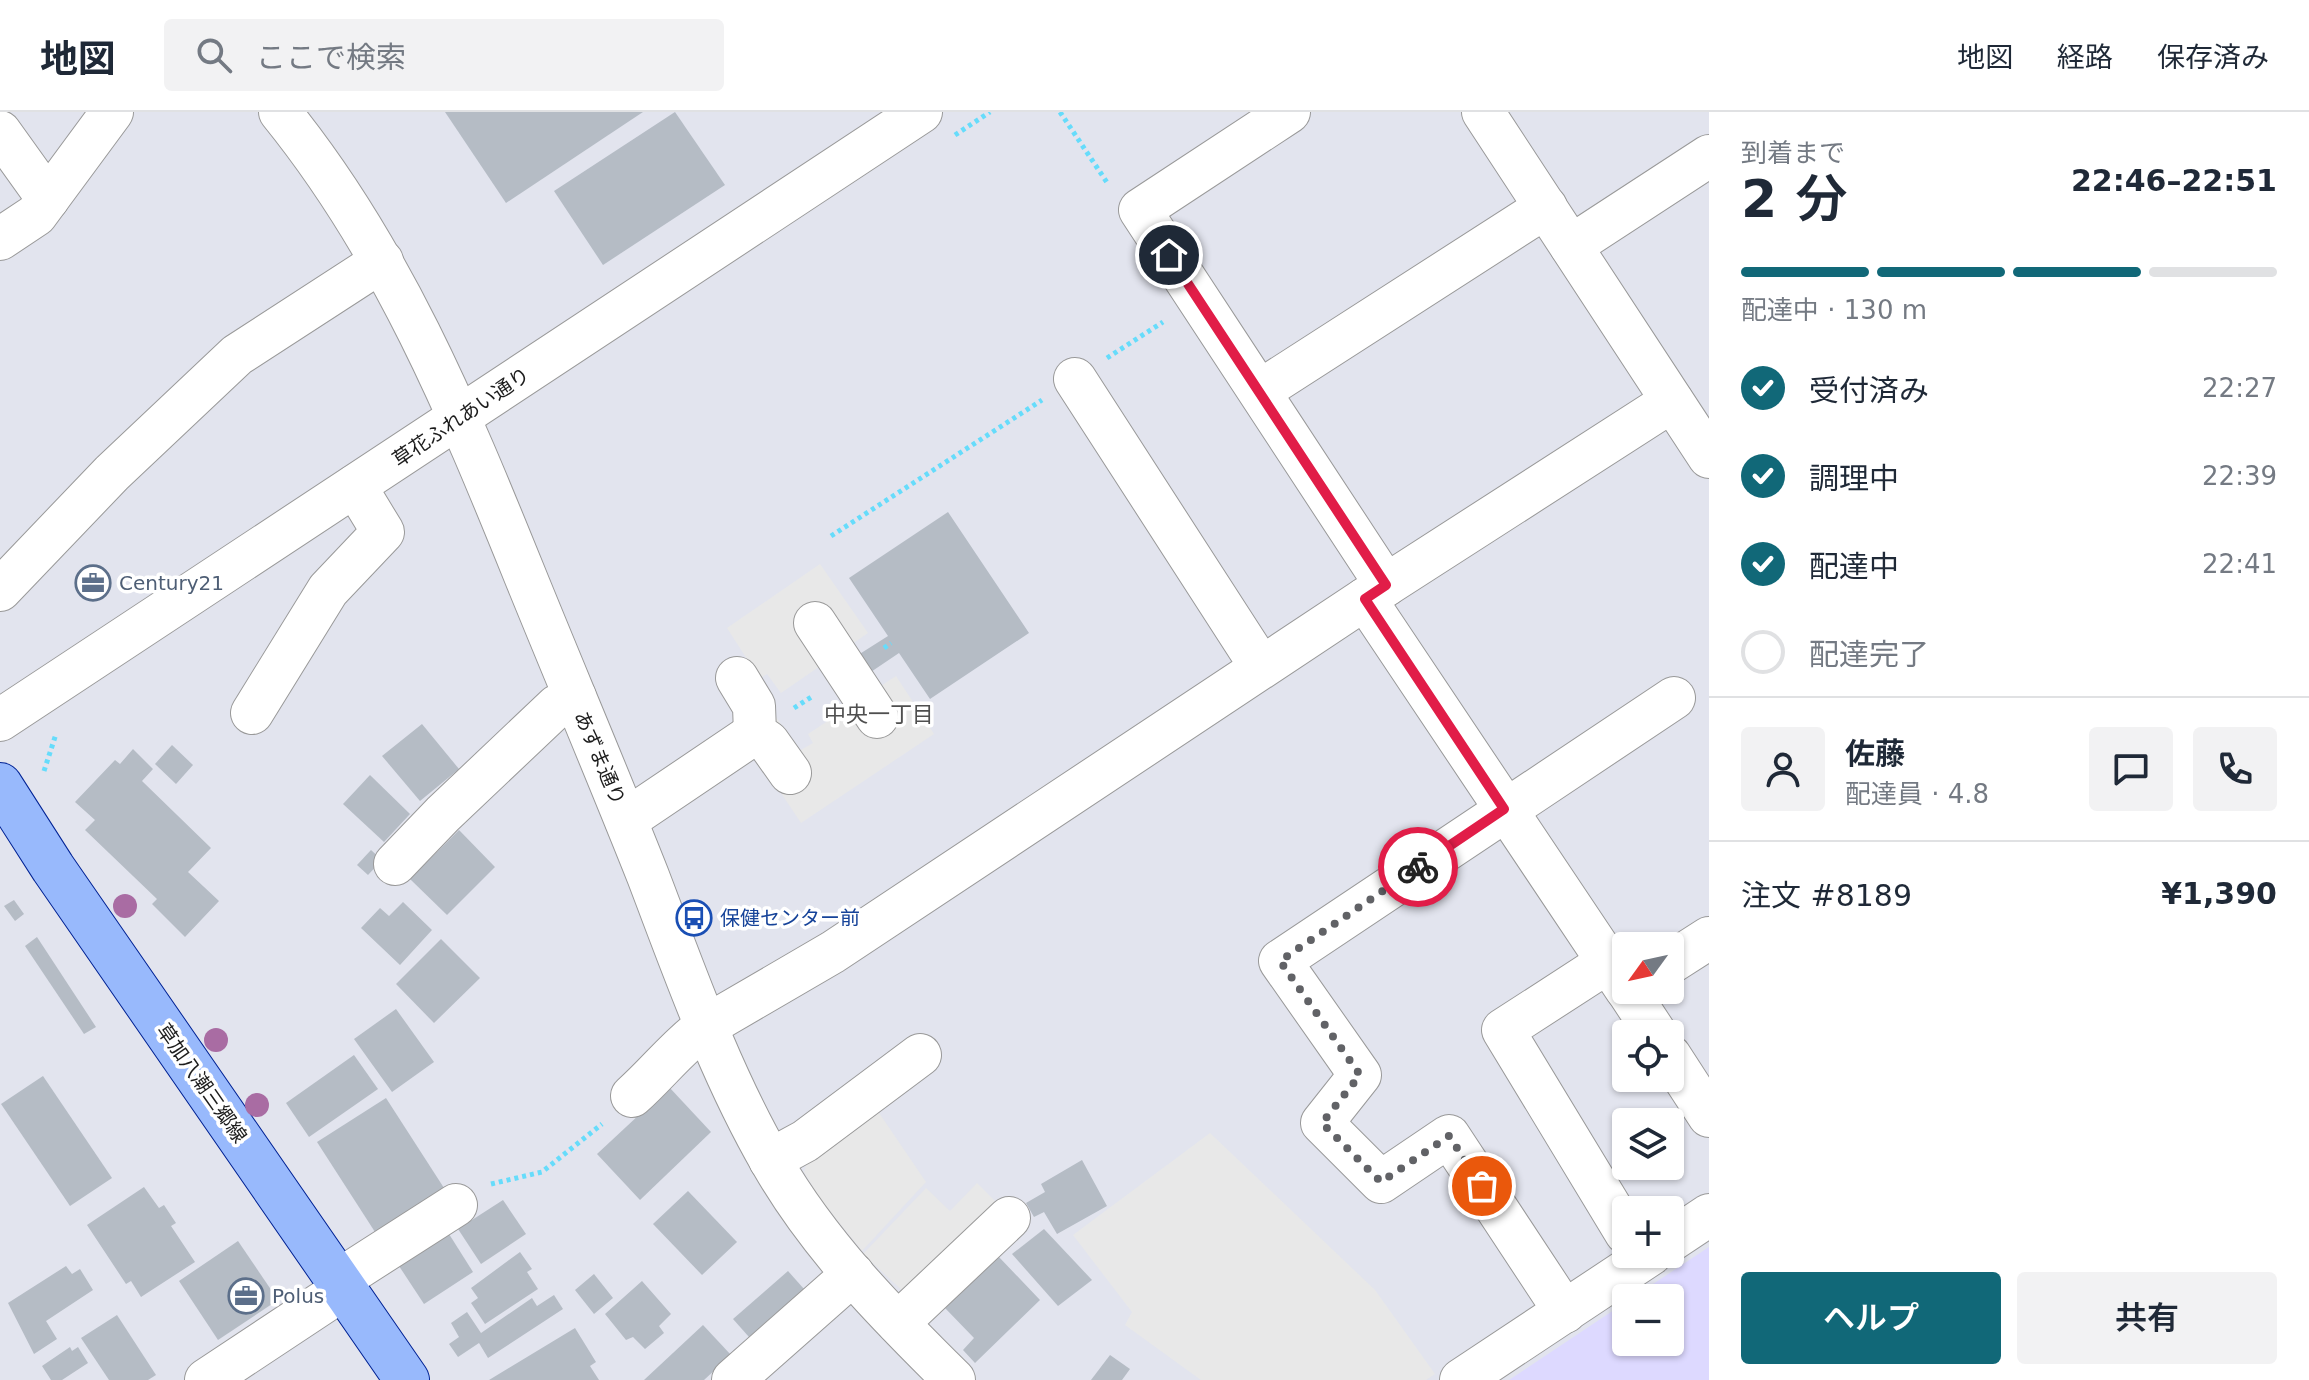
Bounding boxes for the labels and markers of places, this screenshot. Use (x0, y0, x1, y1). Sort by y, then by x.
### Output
pin (1135, 221, 1203, 289)
office icon: Century21 (74, 564, 112, 602)
place label: Century21 (119, 571, 224, 595)
bus stop icon: 保健センター前 (675, 899, 713, 937)
place label: 保健センター前 (720, 906, 860, 930)
pin (1448, 1152, 1516, 1220)
office icon: Polus (227, 1277, 265, 1315)
place label: Polus (272, 1284, 324, 1308)

